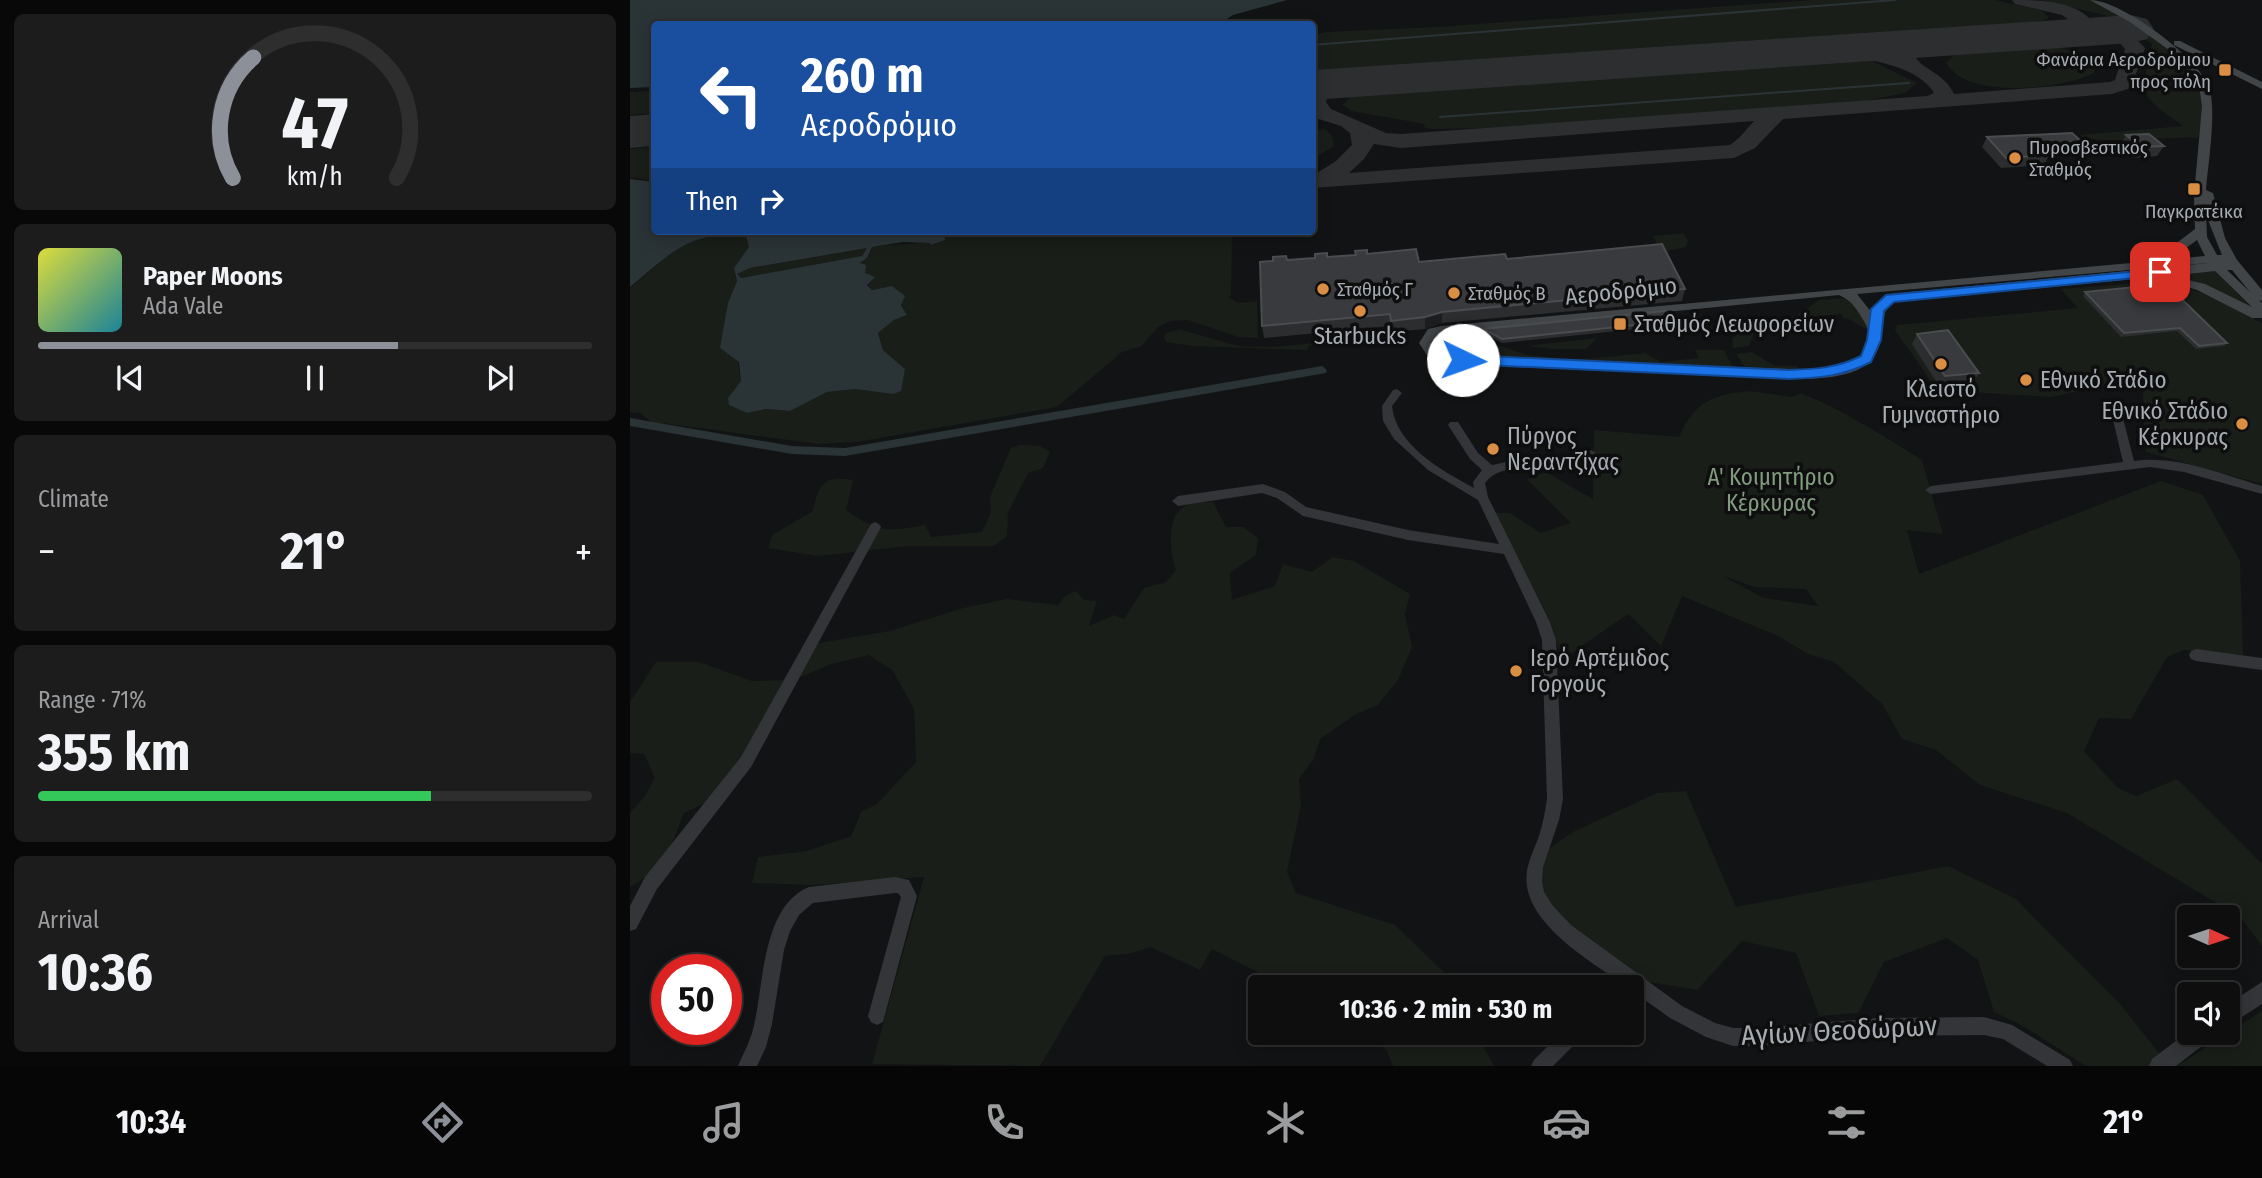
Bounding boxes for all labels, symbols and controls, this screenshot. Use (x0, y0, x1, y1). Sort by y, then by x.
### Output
text: 260 m (801, 46, 924, 105)
place label: Φανάρια Αεροδρόμιου προς πόλη (2037, 48, 2211, 93)
icon: left (686, 49, 777, 140)
marker: Φανάρια Αεροδρόμιου προς πόλη (2217, 62, 2233, 78)
text: 47 (282, 81, 348, 168)
text: Αεροδρόμιο (801, 106, 957, 144)
place label: Πυροσβεστικός Σταθμός (2029, 136, 2148, 181)
marker: Πυροσβεστικός Σταθμός (2007, 150, 2023, 166)
text: km/h (287, 162, 343, 192)
marker: Παγκρατέικα (2186, 181, 2202, 197)
icon: right (752, 182, 790, 220)
text: Then (686, 186, 738, 217)
place label: Παγκρατέικα (2145, 200, 2243, 223)
pin (2130, 242, 2190, 302)
icon: arrive (2141, 253, 2179, 291)
text: Paper Moons (143, 261, 283, 292)
street label: Αεροδρόμιο (1564, 271, 1678, 311)
place label: Σταθμός Γ (1337, 278, 1413, 301)
marker: Σταθμός Γ (1315, 281, 1331, 297)
place label: Σταθμός B (1468, 282, 1546, 305)
marker: Σταθμός B (1446, 285, 1462, 301)
text: Ada Vale (143, 292, 223, 320)
marker: Starbucks (1352, 303, 1368, 319)
place label: Σταθμός Λεωφορείων (1634, 310, 1834, 338)
marker: Σταθμός Λεωφορείων (1612, 316, 1628, 332)
place label: Starbucks (1314, 322, 1406, 350)
position arrow (1426, 323, 1500, 397)
marker: Κλειστό Γυμναστήριο (1933, 356, 1949, 372)
icon: previous (111, 359, 149, 397)
icon: pause (296, 359, 334, 397)
icon: next (481, 359, 519, 397)
place label: Εθνικό Στάδιο (2040, 366, 2166, 394)
marker: Εθνικό Στάδιο (2018, 372, 2034, 388)
place label: Κλειστό Γυμναστήριο (1882, 375, 2000, 429)
place label: Εθνικό Στάδιο Κέρκυρας (2102, 397, 2228, 451)
marker: Εθνικό Στάδιο Κέρκυρας (2234, 416, 2250, 432)
place label: Πύργος Νεραντζίχας (1507, 422, 1619, 476)
marker: Πύργος Νεραντζίχας (1485, 441, 1501, 457)
park label: Α' Κοιμητήριο Κέρκυρας (1708, 463, 1834, 517)
text: Climate (38, 485, 109, 513)
text: 21° (280, 520, 350, 583)
text: − (38, 529, 55, 575)
text: + (575, 529, 592, 575)
place label: Ιερό Αρτέμιδος Γοργούς (1530, 644, 1669, 698)
marker: Ιερό Αρτέμιδος Γοργούς (1508, 663, 1524, 679)
text: Range · 71% (38, 686, 146, 714)
text: 355 km (38, 721, 190, 784)
north arrow (2177, 905, 2240, 968)
map controls (2177, 905, 2240, 1045)
text: Arrival (38, 906, 99, 934)
text: 10:36 (38, 941, 153, 1004)
speed limit sign: 50 (651, 954, 742, 1045)
button: sound (2177, 982, 2240, 1045)
text: 10:36 · 2 min · 530 m (1340, 994, 1552, 1025)
street label: Αγίων Θεοδώρων (1740, 1009, 1938, 1052)
icon: directions (418, 1098, 467, 1147)
icon: music (699, 1098, 748, 1147)
icon: phone (980, 1098, 1029, 1147)
icon: climate (1261, 1098, 1310, 1147)
icon: car (1542, 1098, 1591, 1147)
icon: filters (1822, 1098, 1871, 1147)
text: 10:34 (116, 1103, 186, 1141)
text: 21° (2103, 1103, 2146, 1141)

